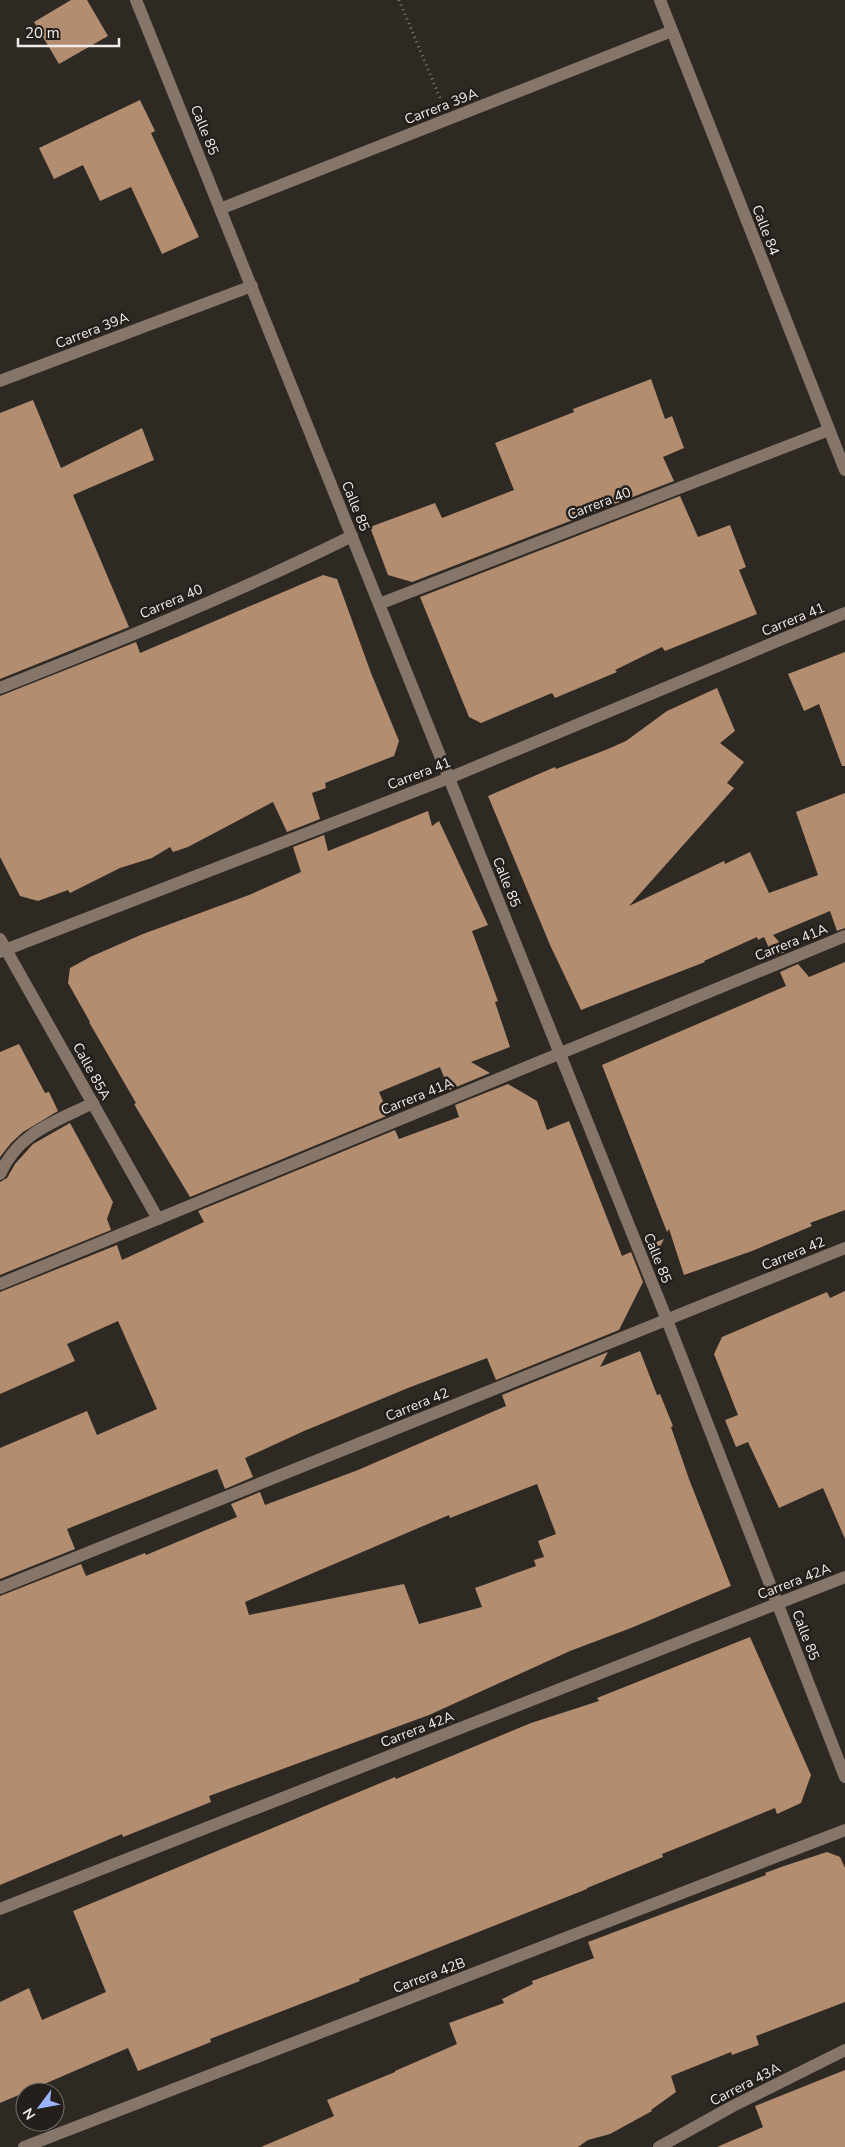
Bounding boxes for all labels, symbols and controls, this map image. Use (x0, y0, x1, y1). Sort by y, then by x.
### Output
scale bar (18, 15, 119, 47)
text: 20 m (25, 23, 60, 43)
street label: Carrera 39A (402, 84, 481, 129)
street label: Calle 85 (186, 102, 223, 158)
street label: Calle 84 (747, 202, 784, 258)
street label: Carrera 39A (53, 308, 132, 353)
street label: Calle 85 (337, 478, 374, 534)
street label: Carrera 40 (565, 483, 634, 524)
street label: Carrera 40 (137, 580, 206, 623)
street label: Carrera 41 (759, 598, 828, 641)
street label: Carrera 41 (385, 753, 454, 794)
street label: Calle 85 (488, 854, 525, 910)
street label: Carrera 41A (752, 919, 830, 966)
street label: Calle 85A (68, 1039, 115, 1103)
street label: Carrera 41A (378, 1073, 456, 1120)
street label: Calle 85 (639, 1230, 676, 1286)
street label: Carrera 42 (759, 1232, 828, 1275)
street label: Carrera 42 (383, 1383, 452, 1426)
street label: Carrera 42A (755, 1559, 834, 1604)
street label: Calle 85 (787, 1607, 824, 1663)
street label: Carrera 42A (378, 1707, 457, 1752)
street label: Carrera 42B (390, 1953, 468, 1998)
street label: Carrera 43A (707, 2059, 784, 2110)
north arrow (15, 2082, 65, 2132)
text: N (19, 2104, 40, 2123)

